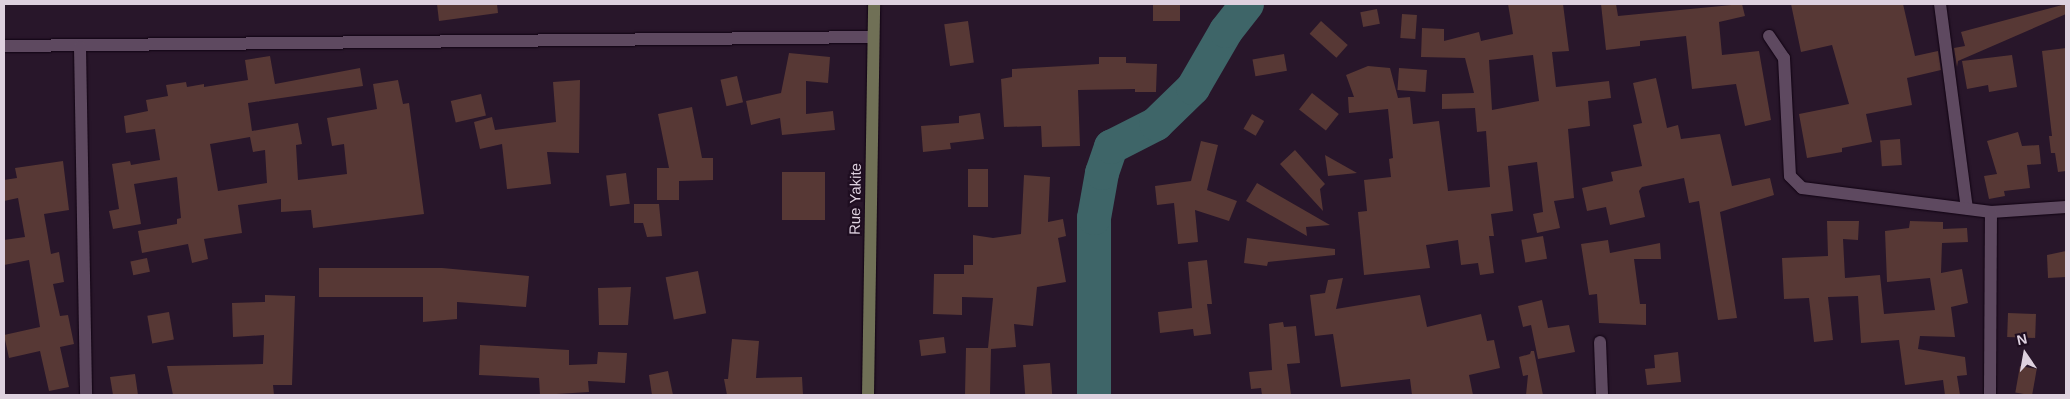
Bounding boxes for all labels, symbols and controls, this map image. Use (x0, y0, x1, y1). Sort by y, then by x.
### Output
street label: Rue Yakite (845, 163, 865, 235)
north arrow (2000, 329, 2050, 379)
text: N (2015, 330, 2028, 348)

